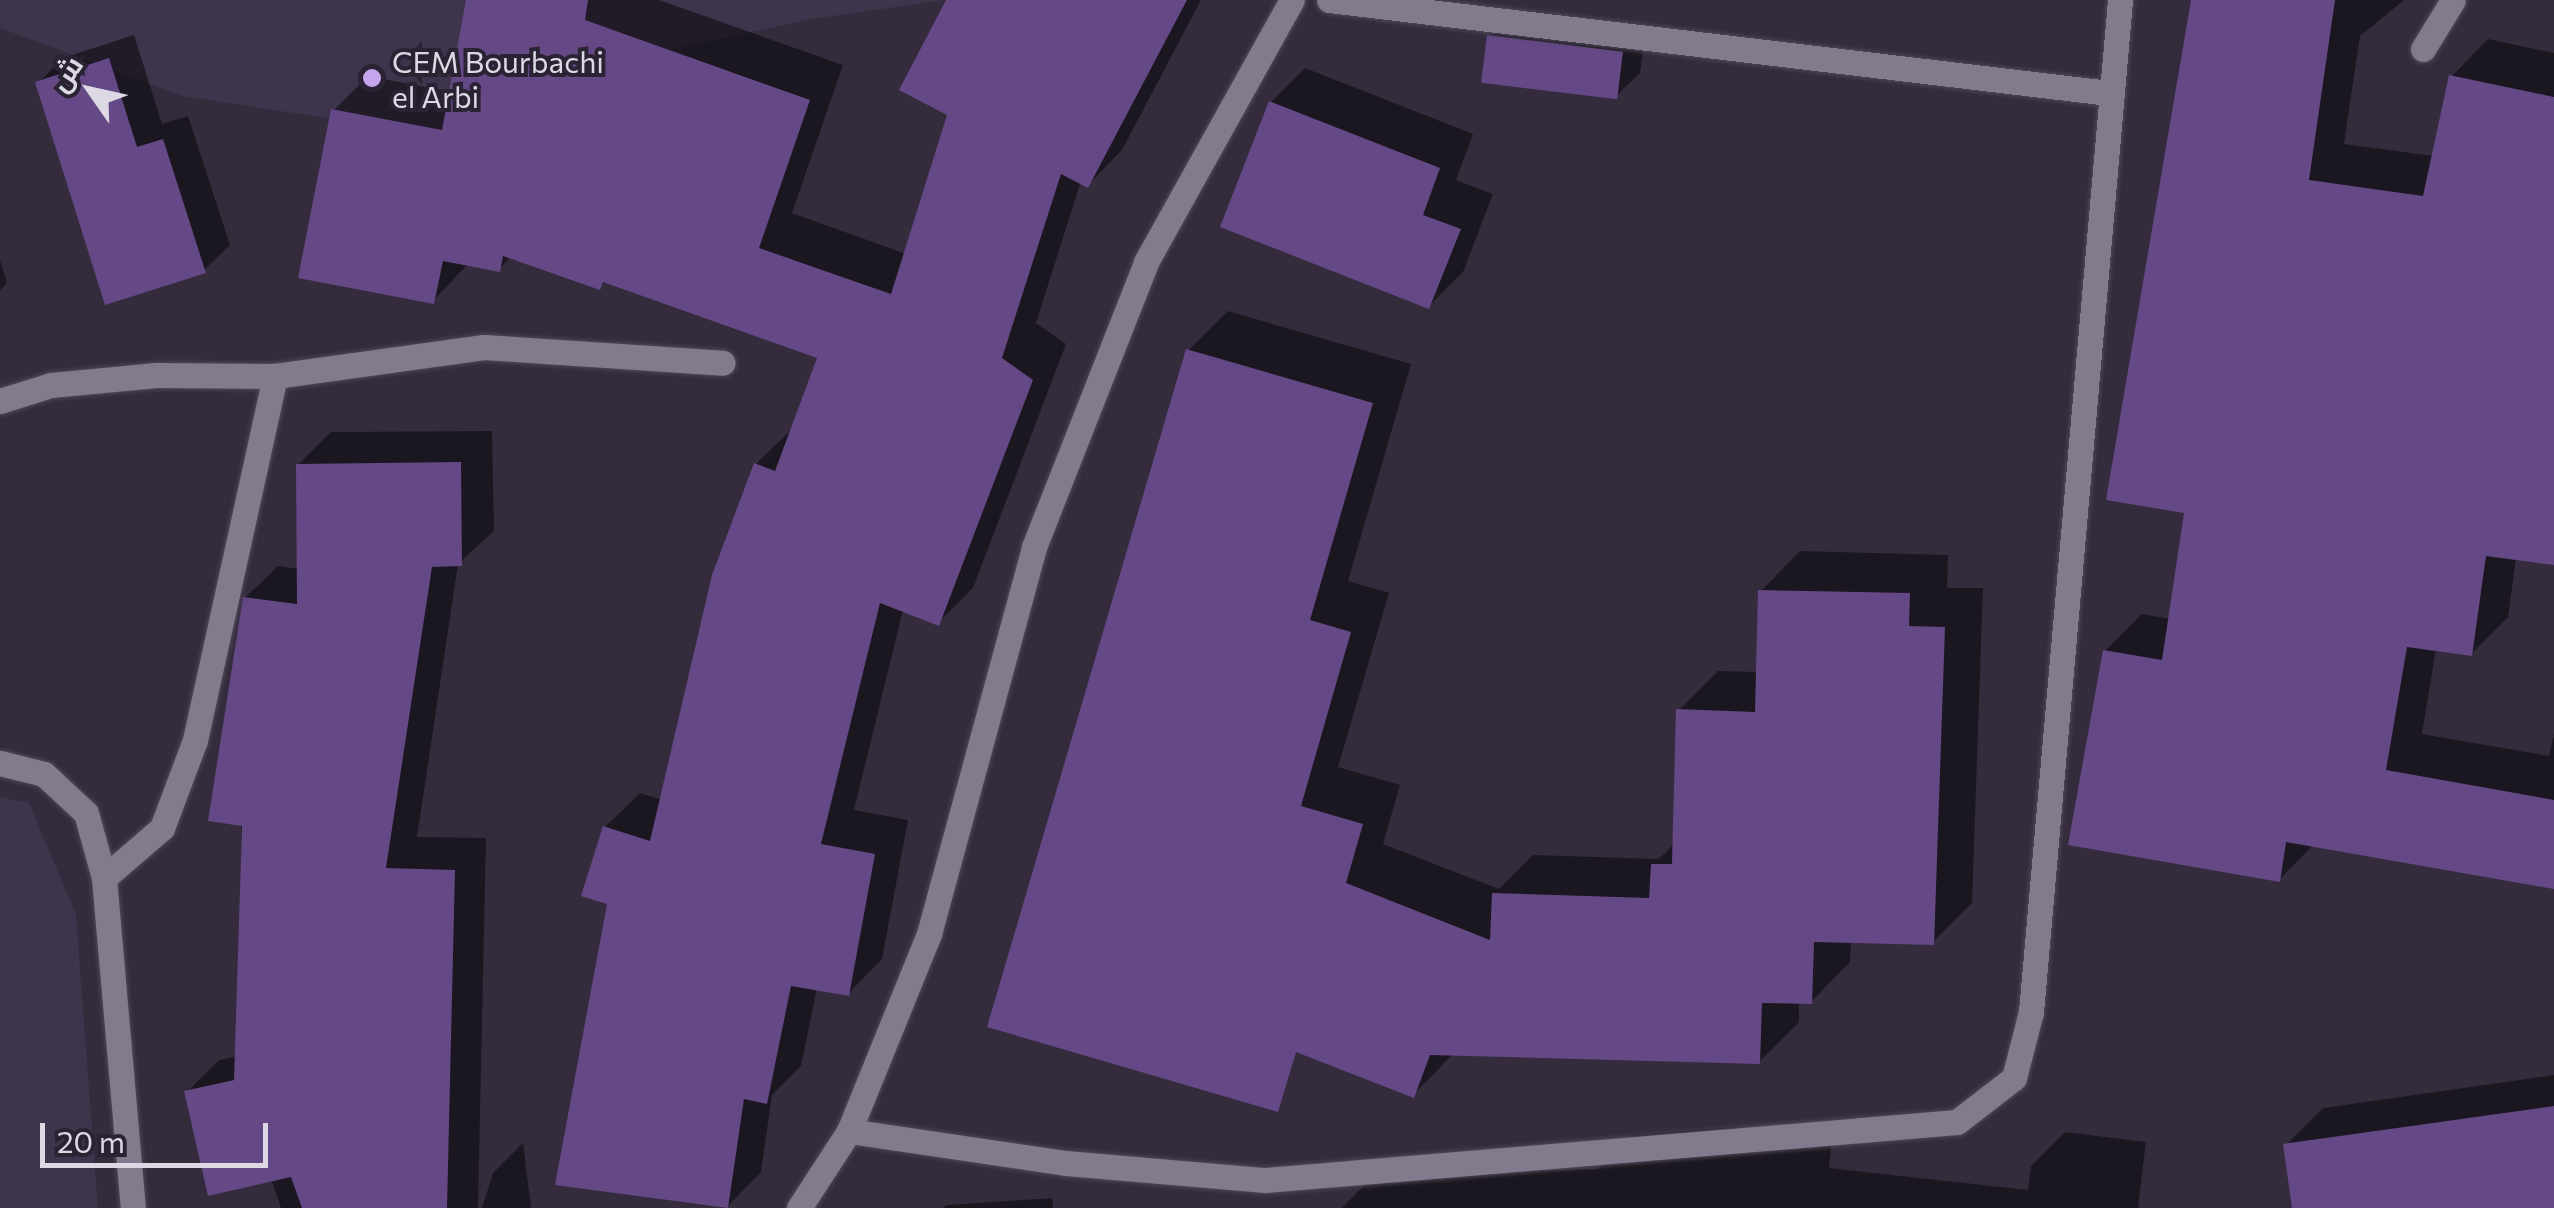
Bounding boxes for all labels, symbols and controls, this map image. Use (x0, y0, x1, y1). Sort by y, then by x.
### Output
north arrow (40, 40, 140, 140)
place label: CEM Bourbachi el Arbi (392, 43, 604, 114)
text: ش (41, 49, 89, 98)
marker: CEM Bourbachi el Arbi (361, 67, 383, 89)
scale bar (45, 1103, 272, 1165)
text: 20 m (57, 1122, 125, 1159)

